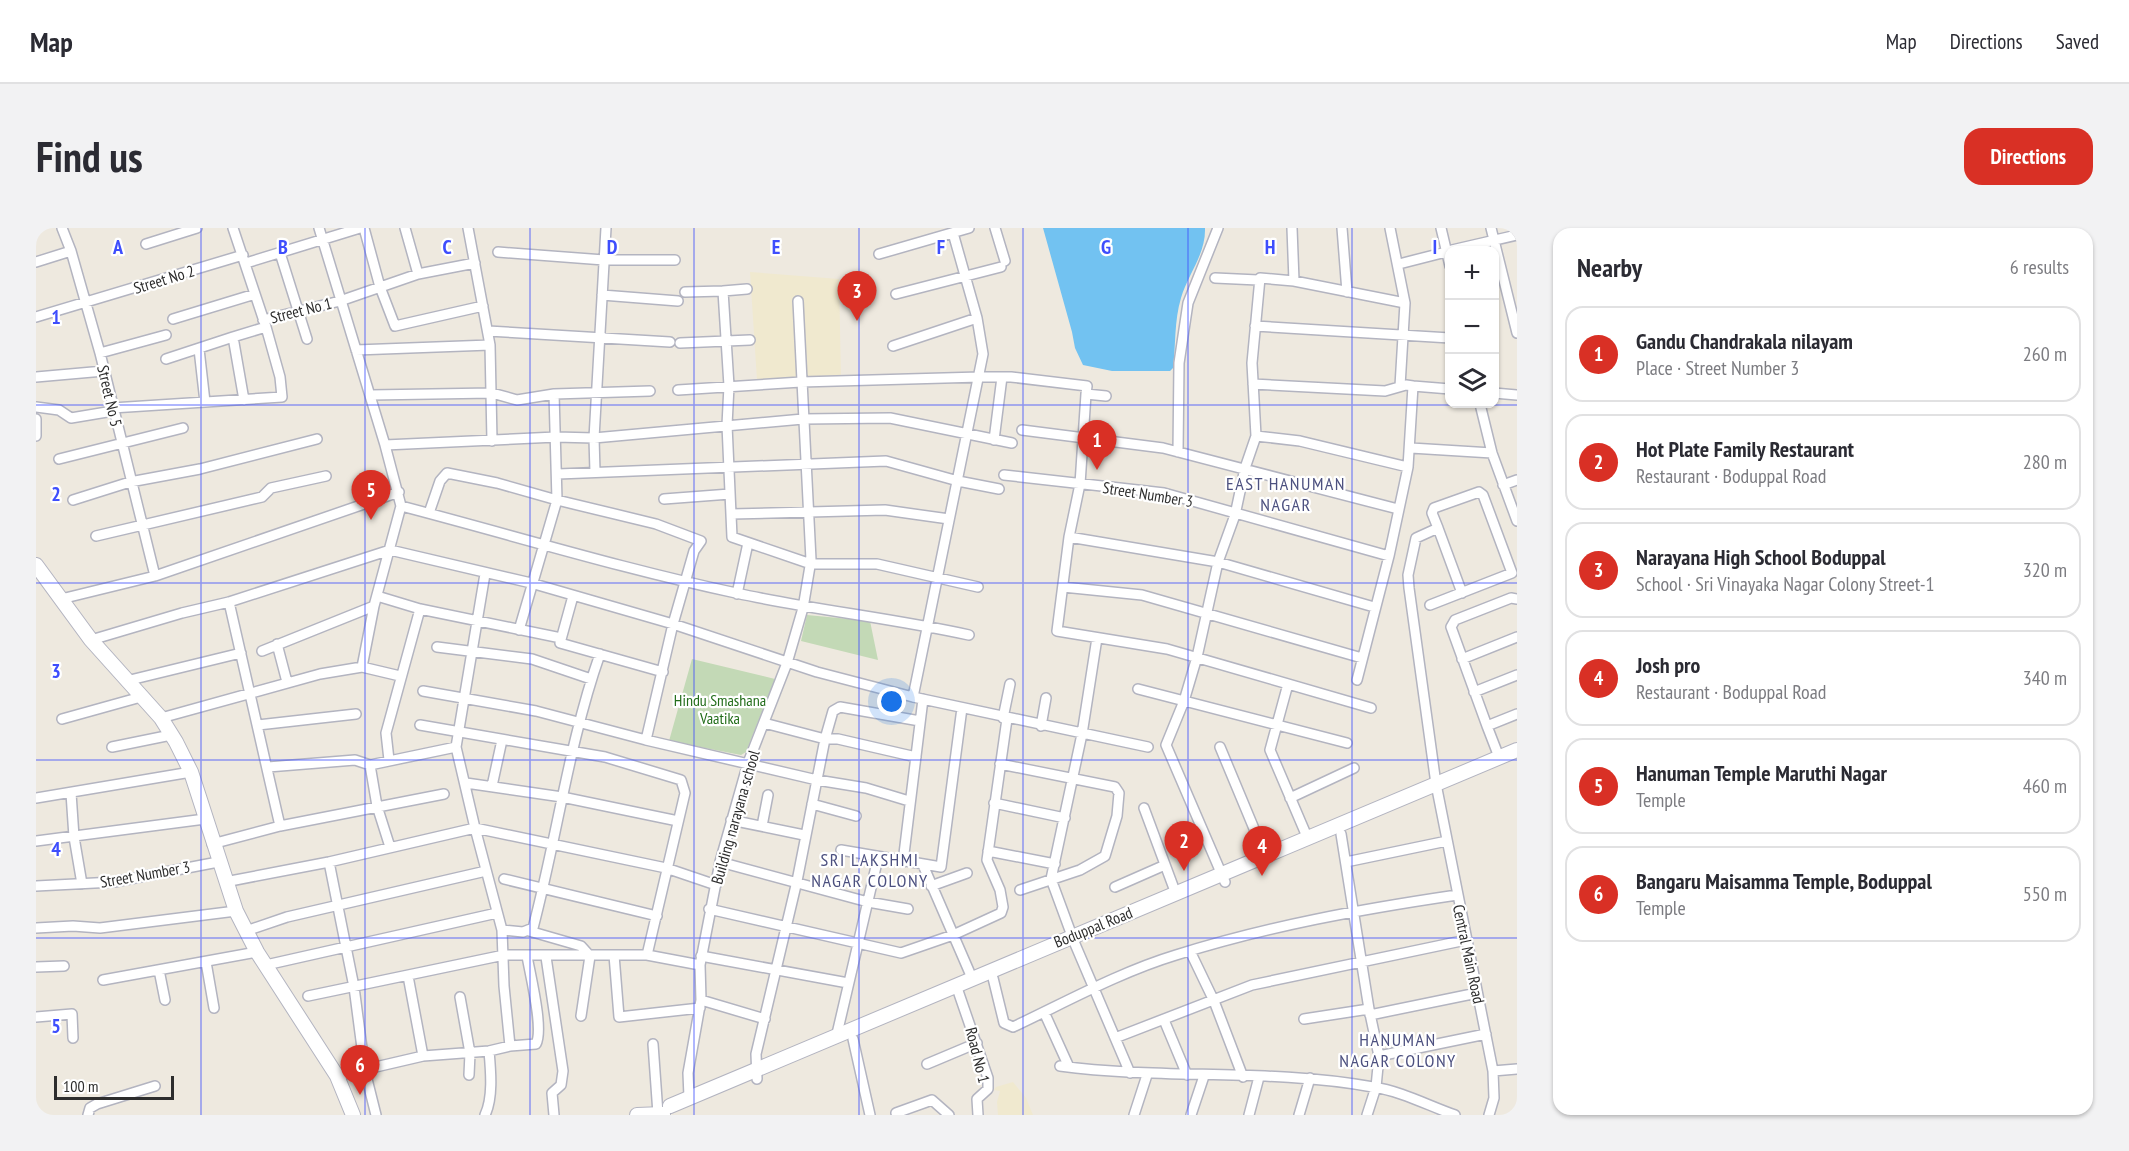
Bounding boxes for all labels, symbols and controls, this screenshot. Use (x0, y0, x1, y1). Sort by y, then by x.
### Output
text: Map (30, 23, 73, 60)
text: Map (1886, 28, 1917, 55)
text: Directions (1950, 28, 2023, 55)
text: Saved (2056, 28, 2099, 55)
button: Directions (1964, 128, 2093, 185)
text: Find us (36, 129, 143, 184)
text: A (112, 234, 124, 260)
text: B (278, 234, 288, 260)
text: C (442, 234, 452, 260)
text: D (607, 234, 618, 260)
text: E (772, 234, 780, 260)
text: F (937, 234, 945, 260)
text: G (1101, 234, 1111, 260)
text: H (1265, 234, 1275, 260)
text: I (1433, 234, 1437, 260)
map controls (1445, 246, 1499, 408)
button: + (1445, 246, 1499, 300)
text: Nearby (1577, 251, 1642, 284)
text: 6 results (2010, 254, 2069, 280)
street label: Street No 2 (131, 260, 197, 298)
pin: 3 (838, 272, 876, 321)
street label: Street No 1 (268, 293, 334, 327)
button: − (1445, 300, 1499, 354)
text: 1 (51, 304, 61, 330)
text: Gandu Chandrakala nilayam (1636, 327, 1853, 355)
text: 1 (1594, 341, 1603, 367)
text: 260 m (2023, 341, 2067, 367)
button: layers (1445, 354, 1499, 408)
text: Place · Street Number 3 (1636, 355, 1799, 381)
street label: Street No 5 (93, 363, 127, 429)
pin: 1 (1078, 420, 1116, 470)
text: Hot Plate Family Restaurant (1636, 435, 1854, 463)
text: 2 (1594, 449, 1603, 475)
text: 280 m (2023, 449, 2067, 475)
text: Restaurant · Boduppal Road (1636, 463, 1826, 489)
pin: 5 (352, 470, 390, 520)
district label: EAST HANUMAN NAGAR (1226, 472, 1346, 516)
street label: Street Number 3 (1101, 477, 1195, 511)
text: 2 (51, 481, 61, 507)
text: Narayana High School Boduppal (1636, 543, 1886, 571)
text: 3 (1594, 557, 1603, 583)
text: 320 m (2023, 557, 2067, 583)
text: School · Sri Vinayaka Nagar Colony Street-1 (1636, 571, 1935, 597)
text: Josh pro (1636, 651, 1700, 679)
text: 3 (51, 658, 61, 684)
text: 4 (1594, 665, 1603, 691)
text: 340 m (2023, 665, 2067, 691)
text: Restaurant · Boduppal Road (1636, 679, 1826, 705)
your location (877, 687, 906, 716)
park label: Hindu Smashana Vaatika (674, 690, 766, 728)
street label: Building narayana school (706, 747, 764, 886)
text: Hanuman Temple Maruthi Nagar (1636, 759, 1887, 787)
text: 5 (1594, 773, 1603, 799)
text: 460 m (2023, 773, 2067, 799)
text: Temple (1636, 787, 1686, 813)
pin: 2 (1164, 822, 1204, 871)
pin: 4 (1242, 826, 1282, 876)
text: 4 (51, 836, 61, 862)
district label: SRI LAKSHMI NAGAR COLONY (811, 848, 929, 892)
street label: Street Number 3 (98, 856, 192, 892)
text: Bangaru Maisamma Temple, Boduppal (1636, 867, 1932, 895)
text: 6 (1594, 881, 1603, 907)
text: 550 m (2023, 881, 2067, 907)
text: Temple (1636, 895, 1686, 921)
street label: Boduppal Road (1051, 902, 1135, 952)
street label: Central Main Road (1449, 903, 1489, 1005)
text: 5 (51, 1013, 61, 1039)
street label: Road No 1 (961, 1025, 995, 1085)
district label: HANUMAN NAGAR COLONY (1339, 1028, 1457, 1072)
pin: 6 (340, 1046, 380, 1095)
scale bar (54, 1073, 174, 1100)
text: 100 m (63, 1076, 98, 1096)

